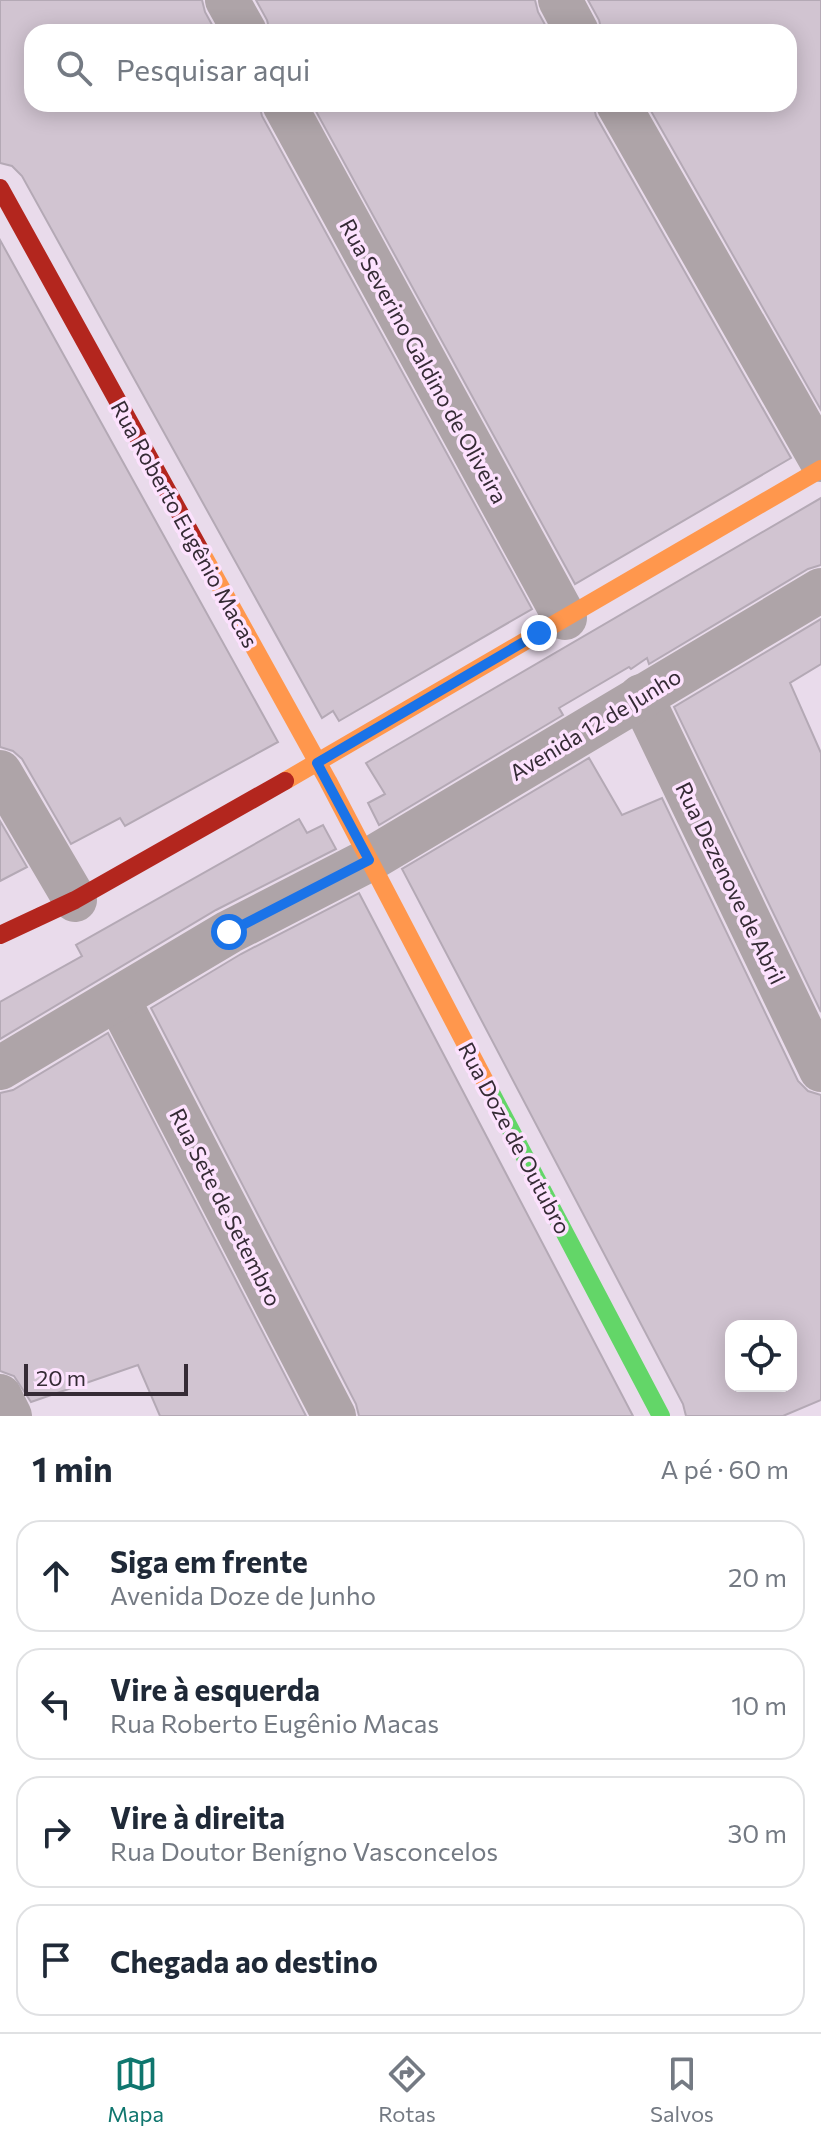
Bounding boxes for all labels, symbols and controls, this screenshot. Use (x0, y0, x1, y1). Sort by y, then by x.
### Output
search box (24, 24, 797, 112)
icon: search (52, 46, 96, 90)
text: Pesquisar aqui (116, 50, 311, 87)
street label: Rua Severino Galdino de Oliveira (334, 214, 514, 508)
street label: Rua Roberto Eugênio Macas (106, 396, 264, 652)
route end (521, 615, 557, 651)
street label: Avenida 12 de Junho (505, 662, 685, 786)
street label: Rua Dezenove de Abril (670, 777, 792, 989)
route start (211, 914, 247, 950)
street label: Rua Doze de Outubro (453, 1037, 577, 1239)
street label: Rua Sete de Setembro (164, 1103, 288, 1311)
map controls (725, 1320, 797, 1392)
button: locate (725, 1320, 797, 1392)
scale bar (24, 1360, 188, 1396)
text: 20 m (36, 1364, 86, 1391)
text: 1 min (32, 1447, 113, 1489)
text: A pé · 60 m (660, 1453, 789, 1484)
text: Siga em frente (110, 1542, 308, 1579)
icon: ahead (34, 1554, 78, 1598)
text: 20 m (728, 1561, 787, 1592)
text: Avenida Doze de Junho (110, 1579, 376, 1610)
text: Vire à esquerda (110, 1670, 320, 1707)
icon: left (34, 1682, 78, 1726)
text: 10 m (731, 1689, 787, 1720)
text: Rua Roberto Eugênio Macas (110, 1707, 439, 1738)
text: Vire à direita (110, 1798, 285, 1835)
icon: right (34, 1810, 78, 1854)
text: 30 m (728, 1817, 787, 1848)
text: Rua Doutor Benígno Vasconcelos (110, 1835, 498, 1866)
icon: arrive (34, 1938, 78, 1982)
text: Chegada ao destino (110, 1942, 378, 1979)
tab: Mapa (107, 2052, 164, 2127)
tab: Rotas (378, 2052, 436, 2127)
tab: Salvos (650, 2052, 714, 2127)

